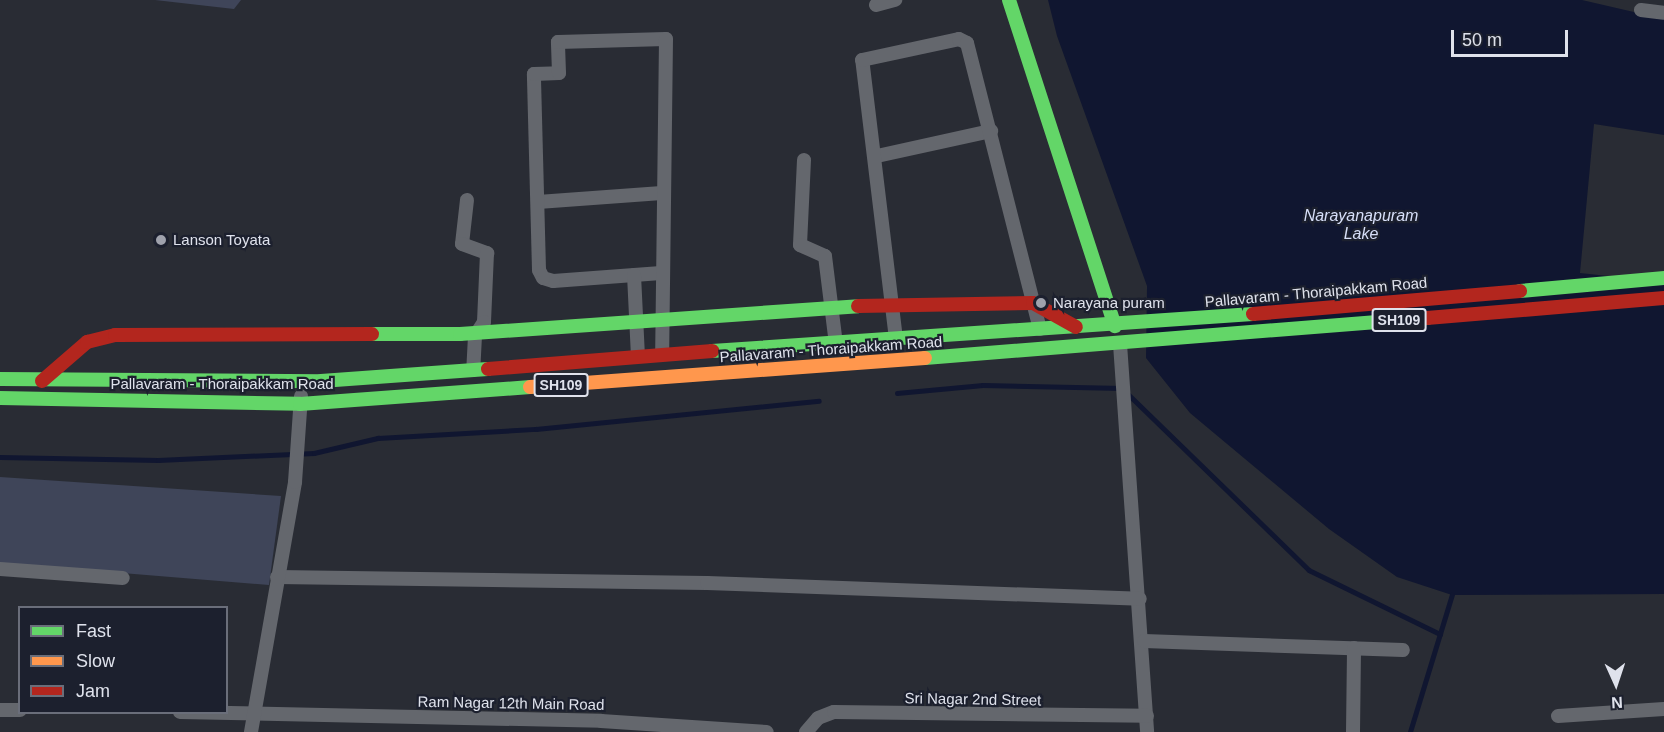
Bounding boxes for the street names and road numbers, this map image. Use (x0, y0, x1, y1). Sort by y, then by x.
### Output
street label: Pallavaram - Thoraipakkam Road (1204, 273, 1428, 311)
road number: SH109 (1370, 309, 1428, 331)
street label: Pallavaram - Thoraipakkam Road (719, 332, 943, 366)
road number: SH109 (532, 374, 590, 396)
street label: Pallavaram - Thoraipakkam Road (110, 375, 334, 393)
street label: Sri Nagar 2nd Street (904, 689, 1042, 709)
street label: Ram Nagar 12th Main Road (417, 692, 605, 714)

